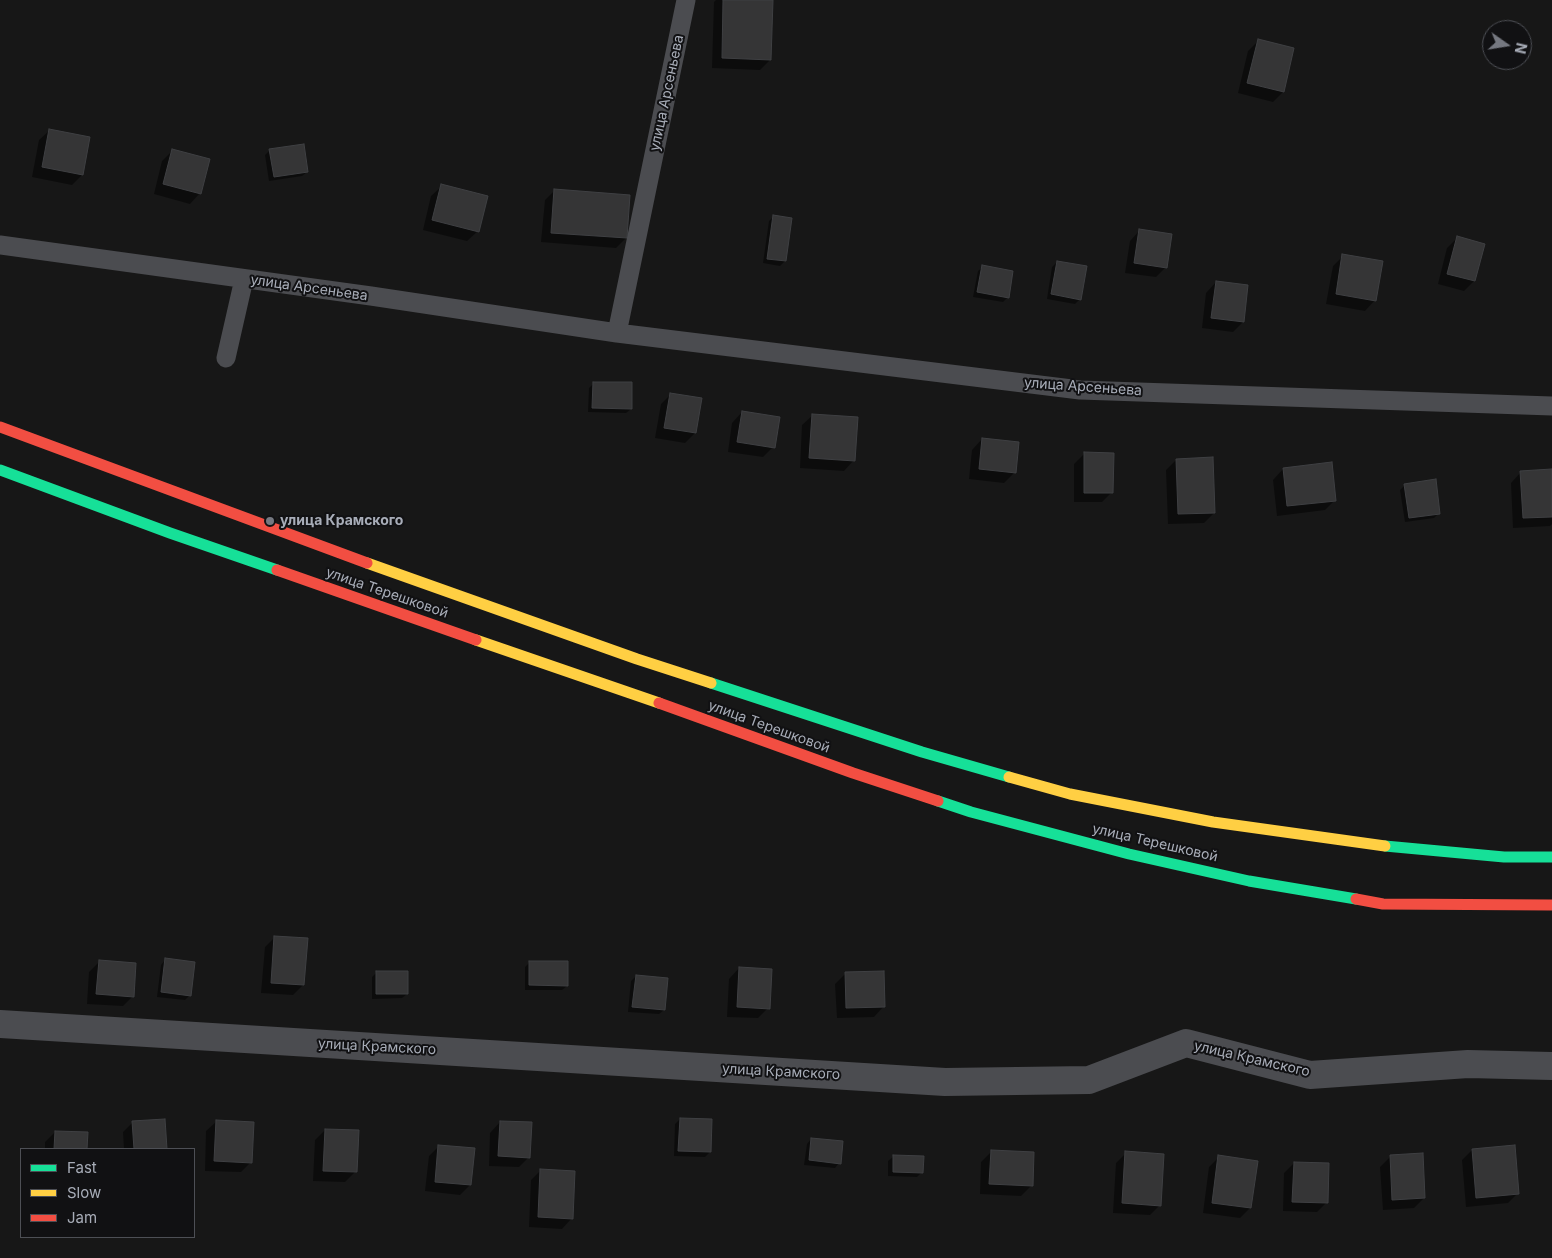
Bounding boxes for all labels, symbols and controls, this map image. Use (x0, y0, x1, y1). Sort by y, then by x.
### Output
north arrow (1482, 20, 1532, 70)
street label: улица Арсеньева (647, 33, 687, 153)
text: N (1512, 41, 1531, 55)
street label: улица Арсеньева (249, 271, 369, 305)
street label: улица Арсеньева (1023, 374, 1143, 400)
place label: улица Крамского (280, 513, 403, 529)
marker: улица Крамского (264, 515, 276, 527)
street label: улица Терешковой (324, 564, 450, 622)
street label: улица Терешковой (706, 697, 832, 757)
street label: улица Терешковой (1091, 820, 1219, 866)
street label: улица Крамского (317, 1036, 437, 1058)
street label: улица Крамского (1192, 1037, 1312, 1081)
street label: улица Крамского (721, 1061, 841, 1083)
legend (20, 1148, 195, 1238)
text: Fast (67, 1158, 97, 1177)
text: Slow (67, 1183, 101, 1202)
text: Jam (67, 1208, 97, 1227)

